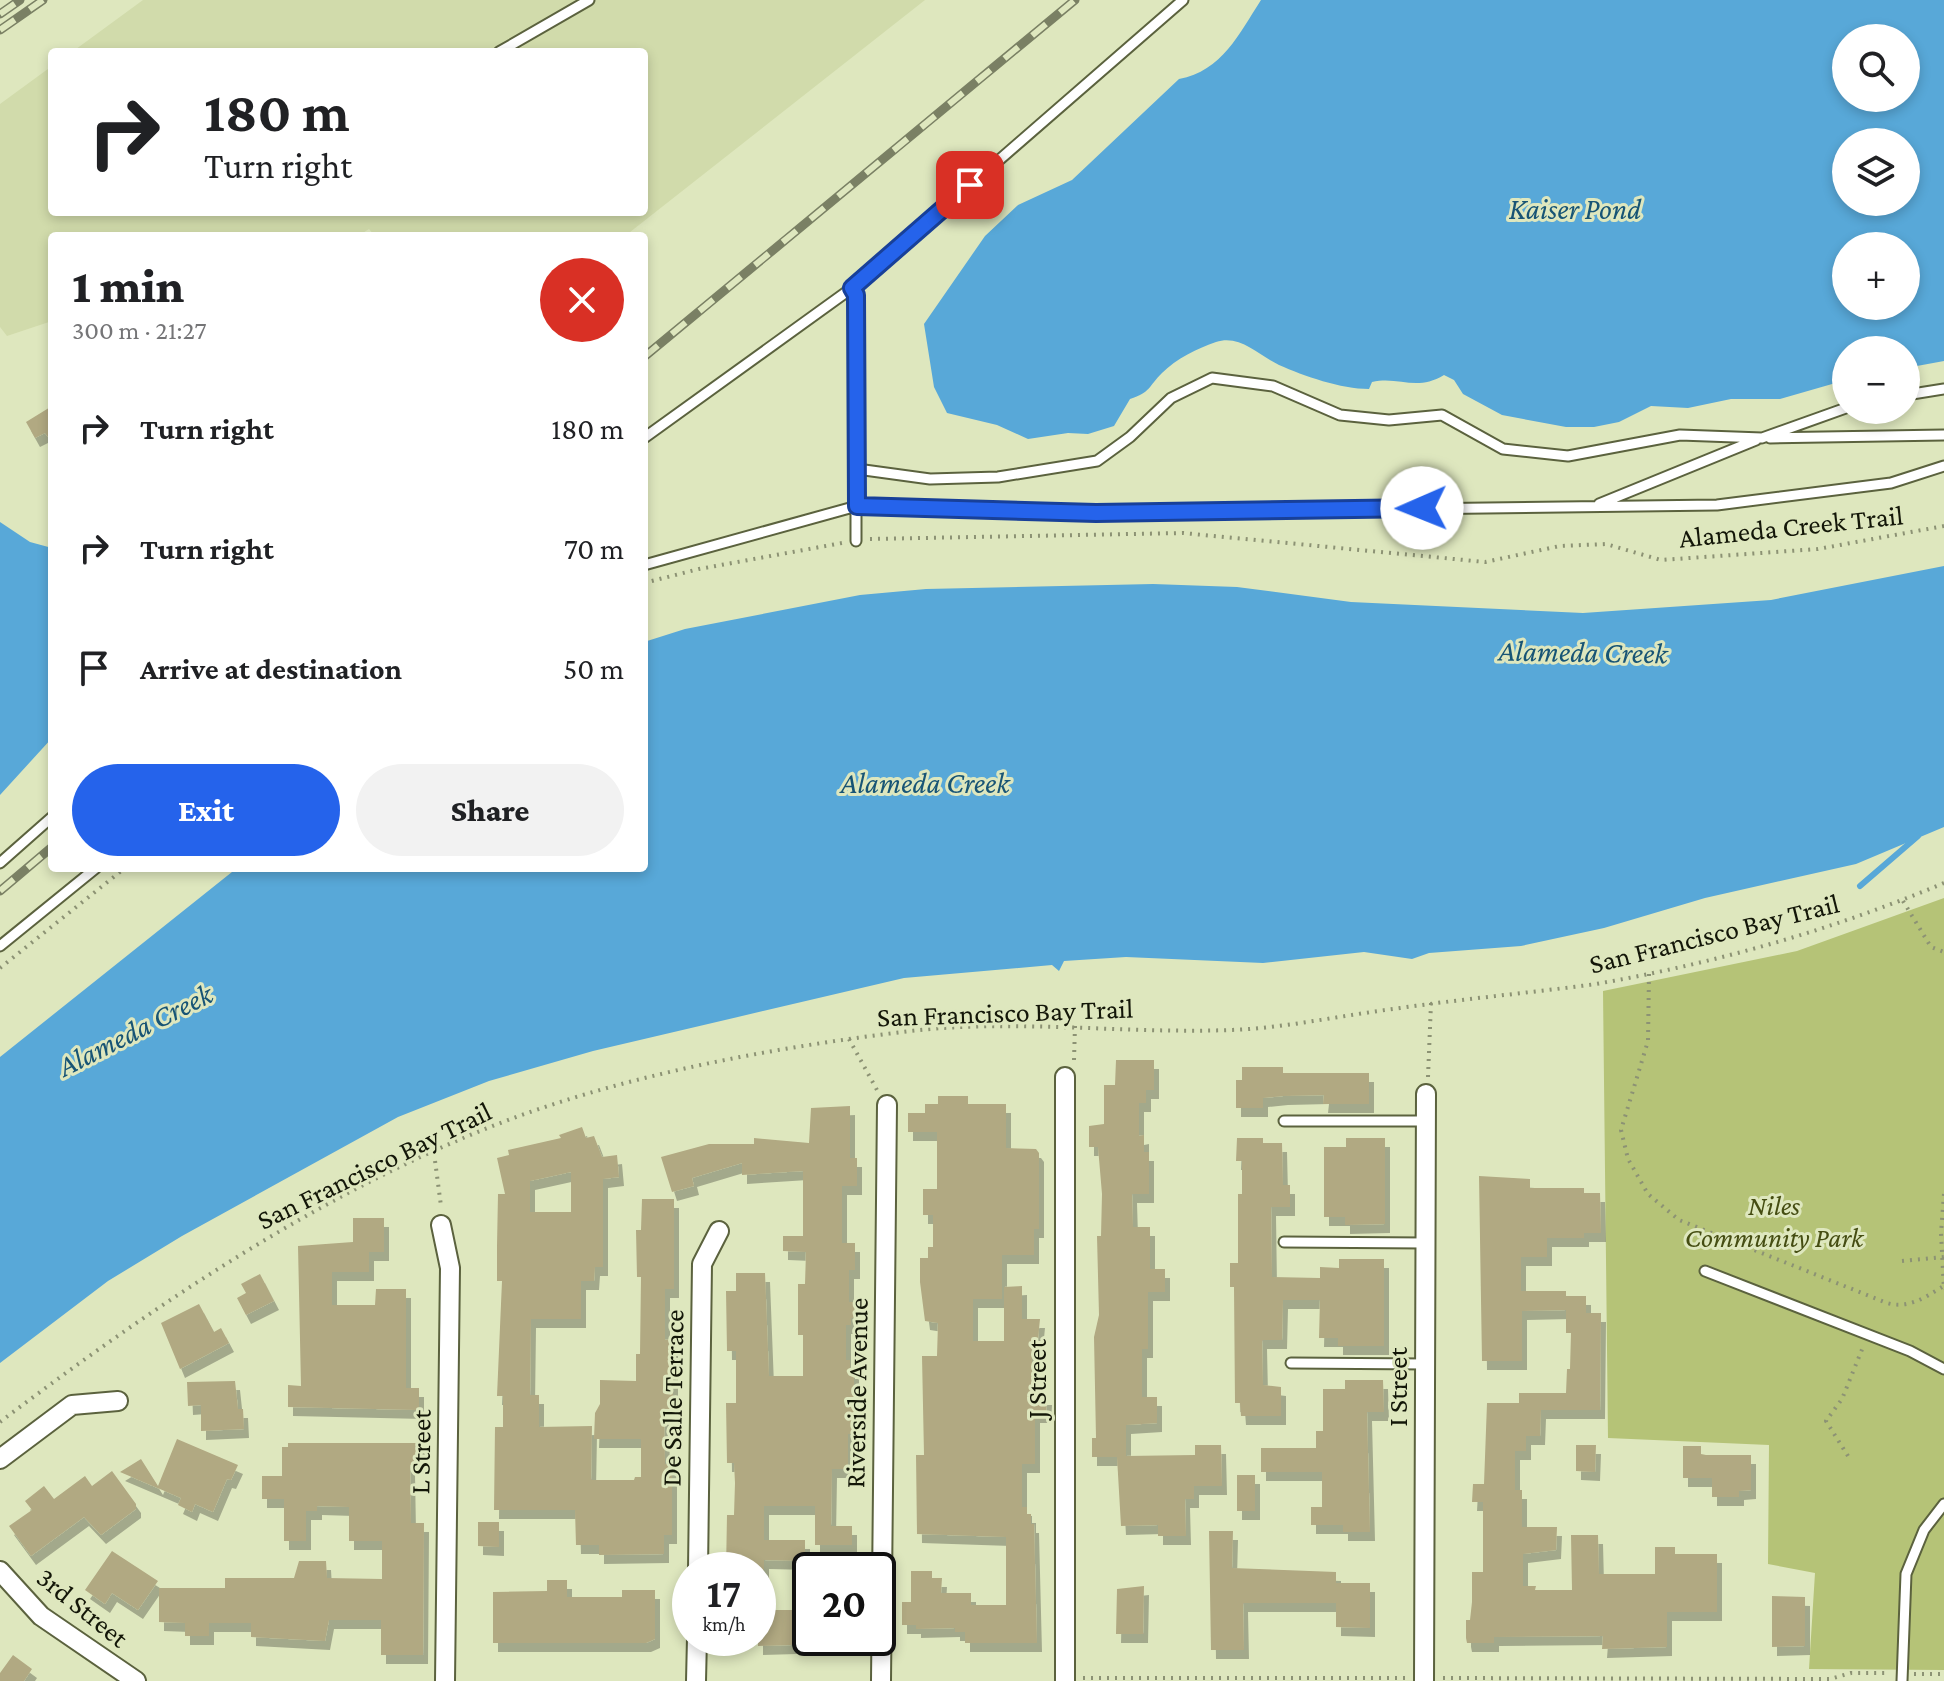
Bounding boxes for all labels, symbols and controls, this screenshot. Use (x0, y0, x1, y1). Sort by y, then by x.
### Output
map controls (1832, 24, 1920, 424)
button: search (1832, 24, 1920, 112)
icon: right (72, 80, 176, 184)
text: 180 m (204, 81, 350, 143)
button: layers (1832, 128, 1920, 216)
text: Turn right (204, 146, 352, 186)
pin (936, 151, 1004, 219)
icon: arrive (948, 163, 992, 207)
water label: Kaiser Pond (1509, 192, 1642, 225)
button: + (1832, 232, 1920, 320)
button: close (540, 258, 624, 342)
text: 1 min (72, 259, 184, 312)
text: 300 m · 21:27 (72, 316, 206, 345)
button: − (1832, 336, 1920, 424)
icon: right (72, 406, 116, 450)
text: Turn right (140, 412, 274, 445)
text: 180 m (551, 412, 624, 445)
position arrow (1380, 466, 1464, 550)
street label: Alameda Creek Trail (1677, 499, 1905, 554)
icon: right (72, 526, 116, 570)
text: Turn right (140, 532, 274, 565)
text: 70 m (564, 532, 624, 565)
water label: Alameda Creek (1496, 633, 1670, 670)
icon: arrive (72, 646, 116, 690)
text: Arrive at destination (140, 652, 402, 685)
text: 50 m (563, 652, 624, 685)
button: Exit (72, 764, 340, 856)
button: Share (356, 764, 624, 856)
water label: Alameda Creek (838, 766, 1011, 799)
street label: San Francisco Bay Trail (1586, 887, 1842, 980)
water label: Alameda Creek (50, 976, 219, 1084)
street label: San Francisco Bay Trail (876, 993, 1134, 1032)
street label: San Francisco Bay Trail (252, 1095, 496, 1236)
park label: Niles Community Park (1685, 1190, 1865, 1253)
street label: Riverside Avenue (839, 1297, 874, 1489)
street label: De Salle Terrace (655, 1309, 690, 1487)
street label: J Street (1021, 1339, 1052, 1422)
street label: I Street (1382, 1347, 1413, 1427)
street label: L Street (404, 1409, 437, 1495)
speed limit sign: 20 (792, 1552, 896, 1656)
street label: 3rd Street (31, 1561, 135, 1654)
text: 17 (707, 1571, 741, 1616)
text: km/h (702, 1613, 746, 1635)

